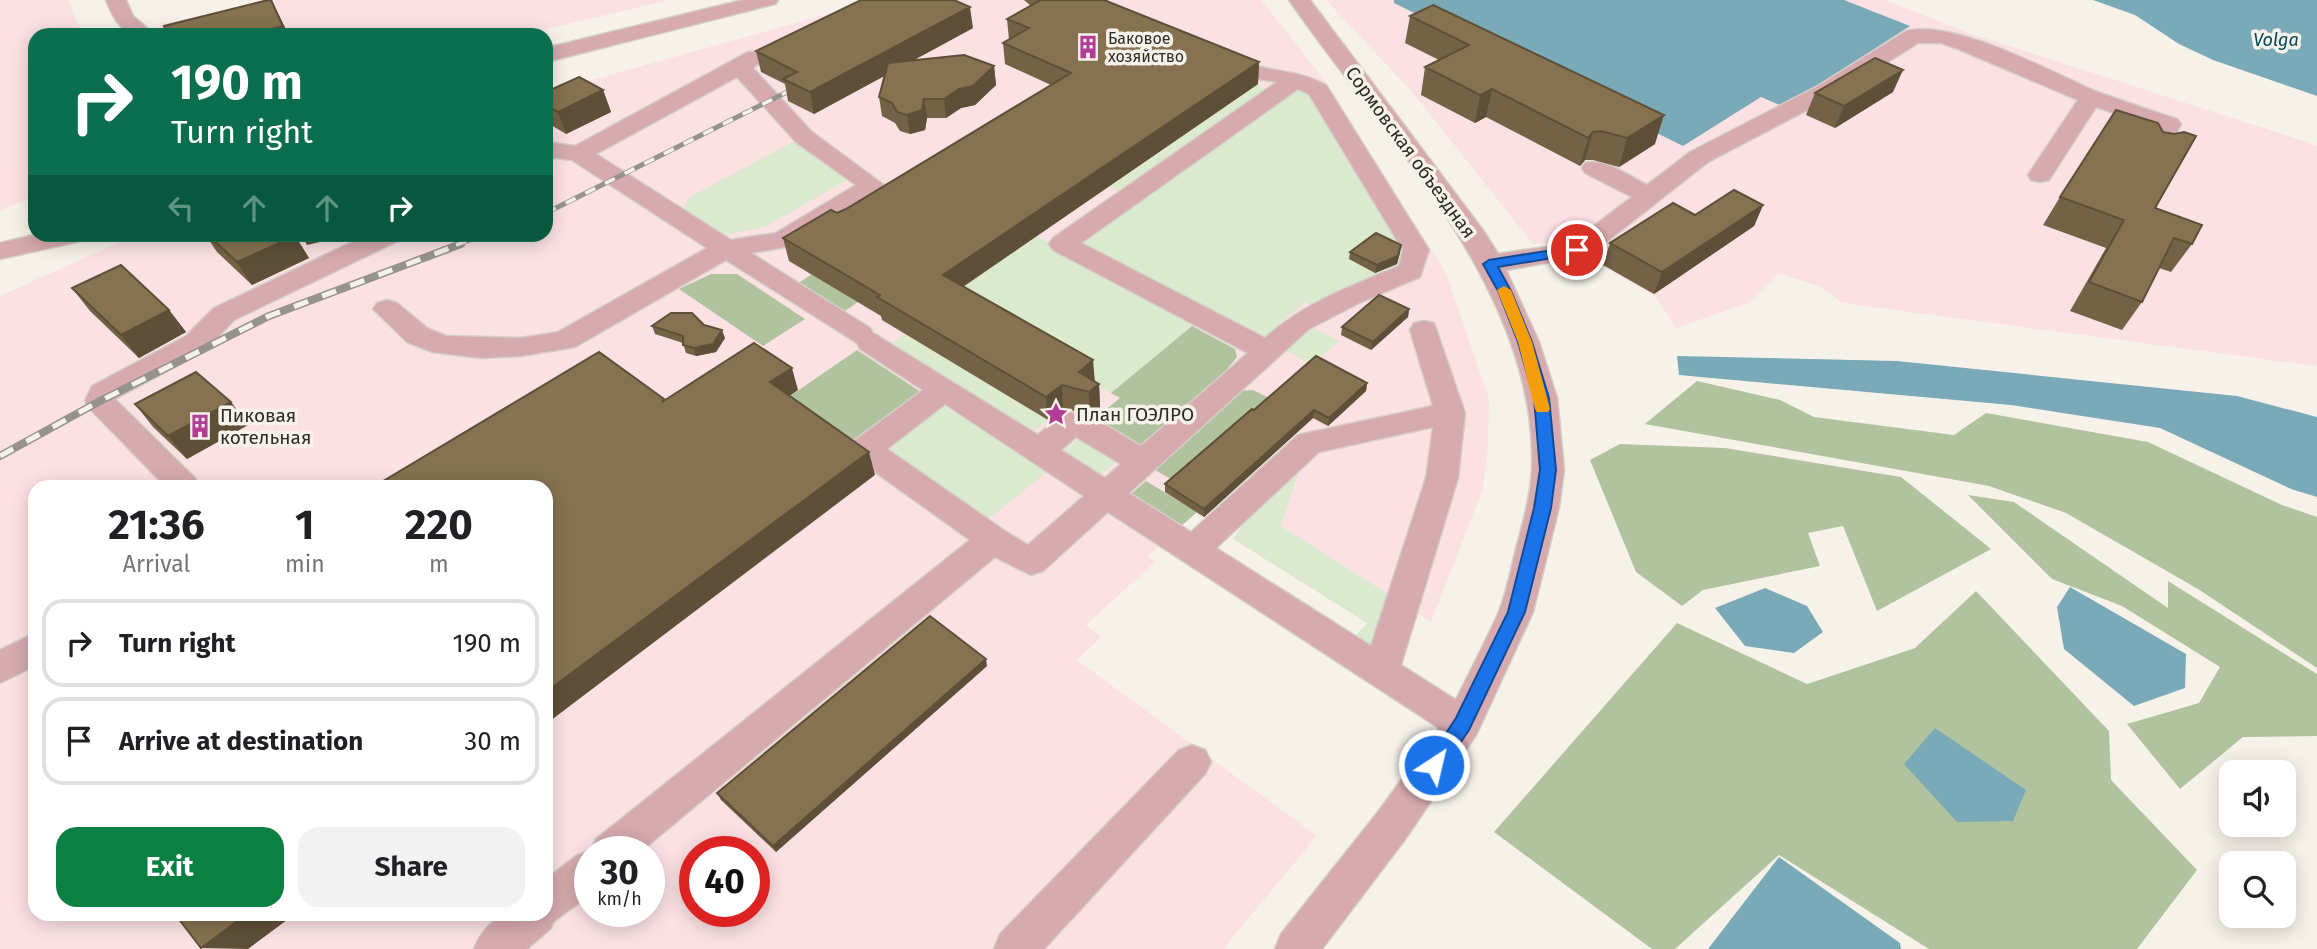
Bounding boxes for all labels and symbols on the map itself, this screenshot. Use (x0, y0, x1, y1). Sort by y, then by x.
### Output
place label: Баковое хозяйство (1108, 29, 1184, 66)
water label: Volga (2253, 29, 2299, 51)
building icon: Баковое хозяйство (1074, 33, 1102, 61)
street label: Сормовская объездная (1341, 62, 1481, 243)
pin (1547, 220, 1607, 280)
place icon: План ГОЭЛРО (1042, 400, 1070, 428)
place label: План ГОЭЛРО (1076, 403, 1194, 426)
place label: Пиковая котельная (220, 404, 311, 449)
building icon: Пиковая котельная (186, 412, 214, 440)
position arrow (1397, 728, 1471, 802)
speed limit sign: 40 (679, 836, 770, 927)

